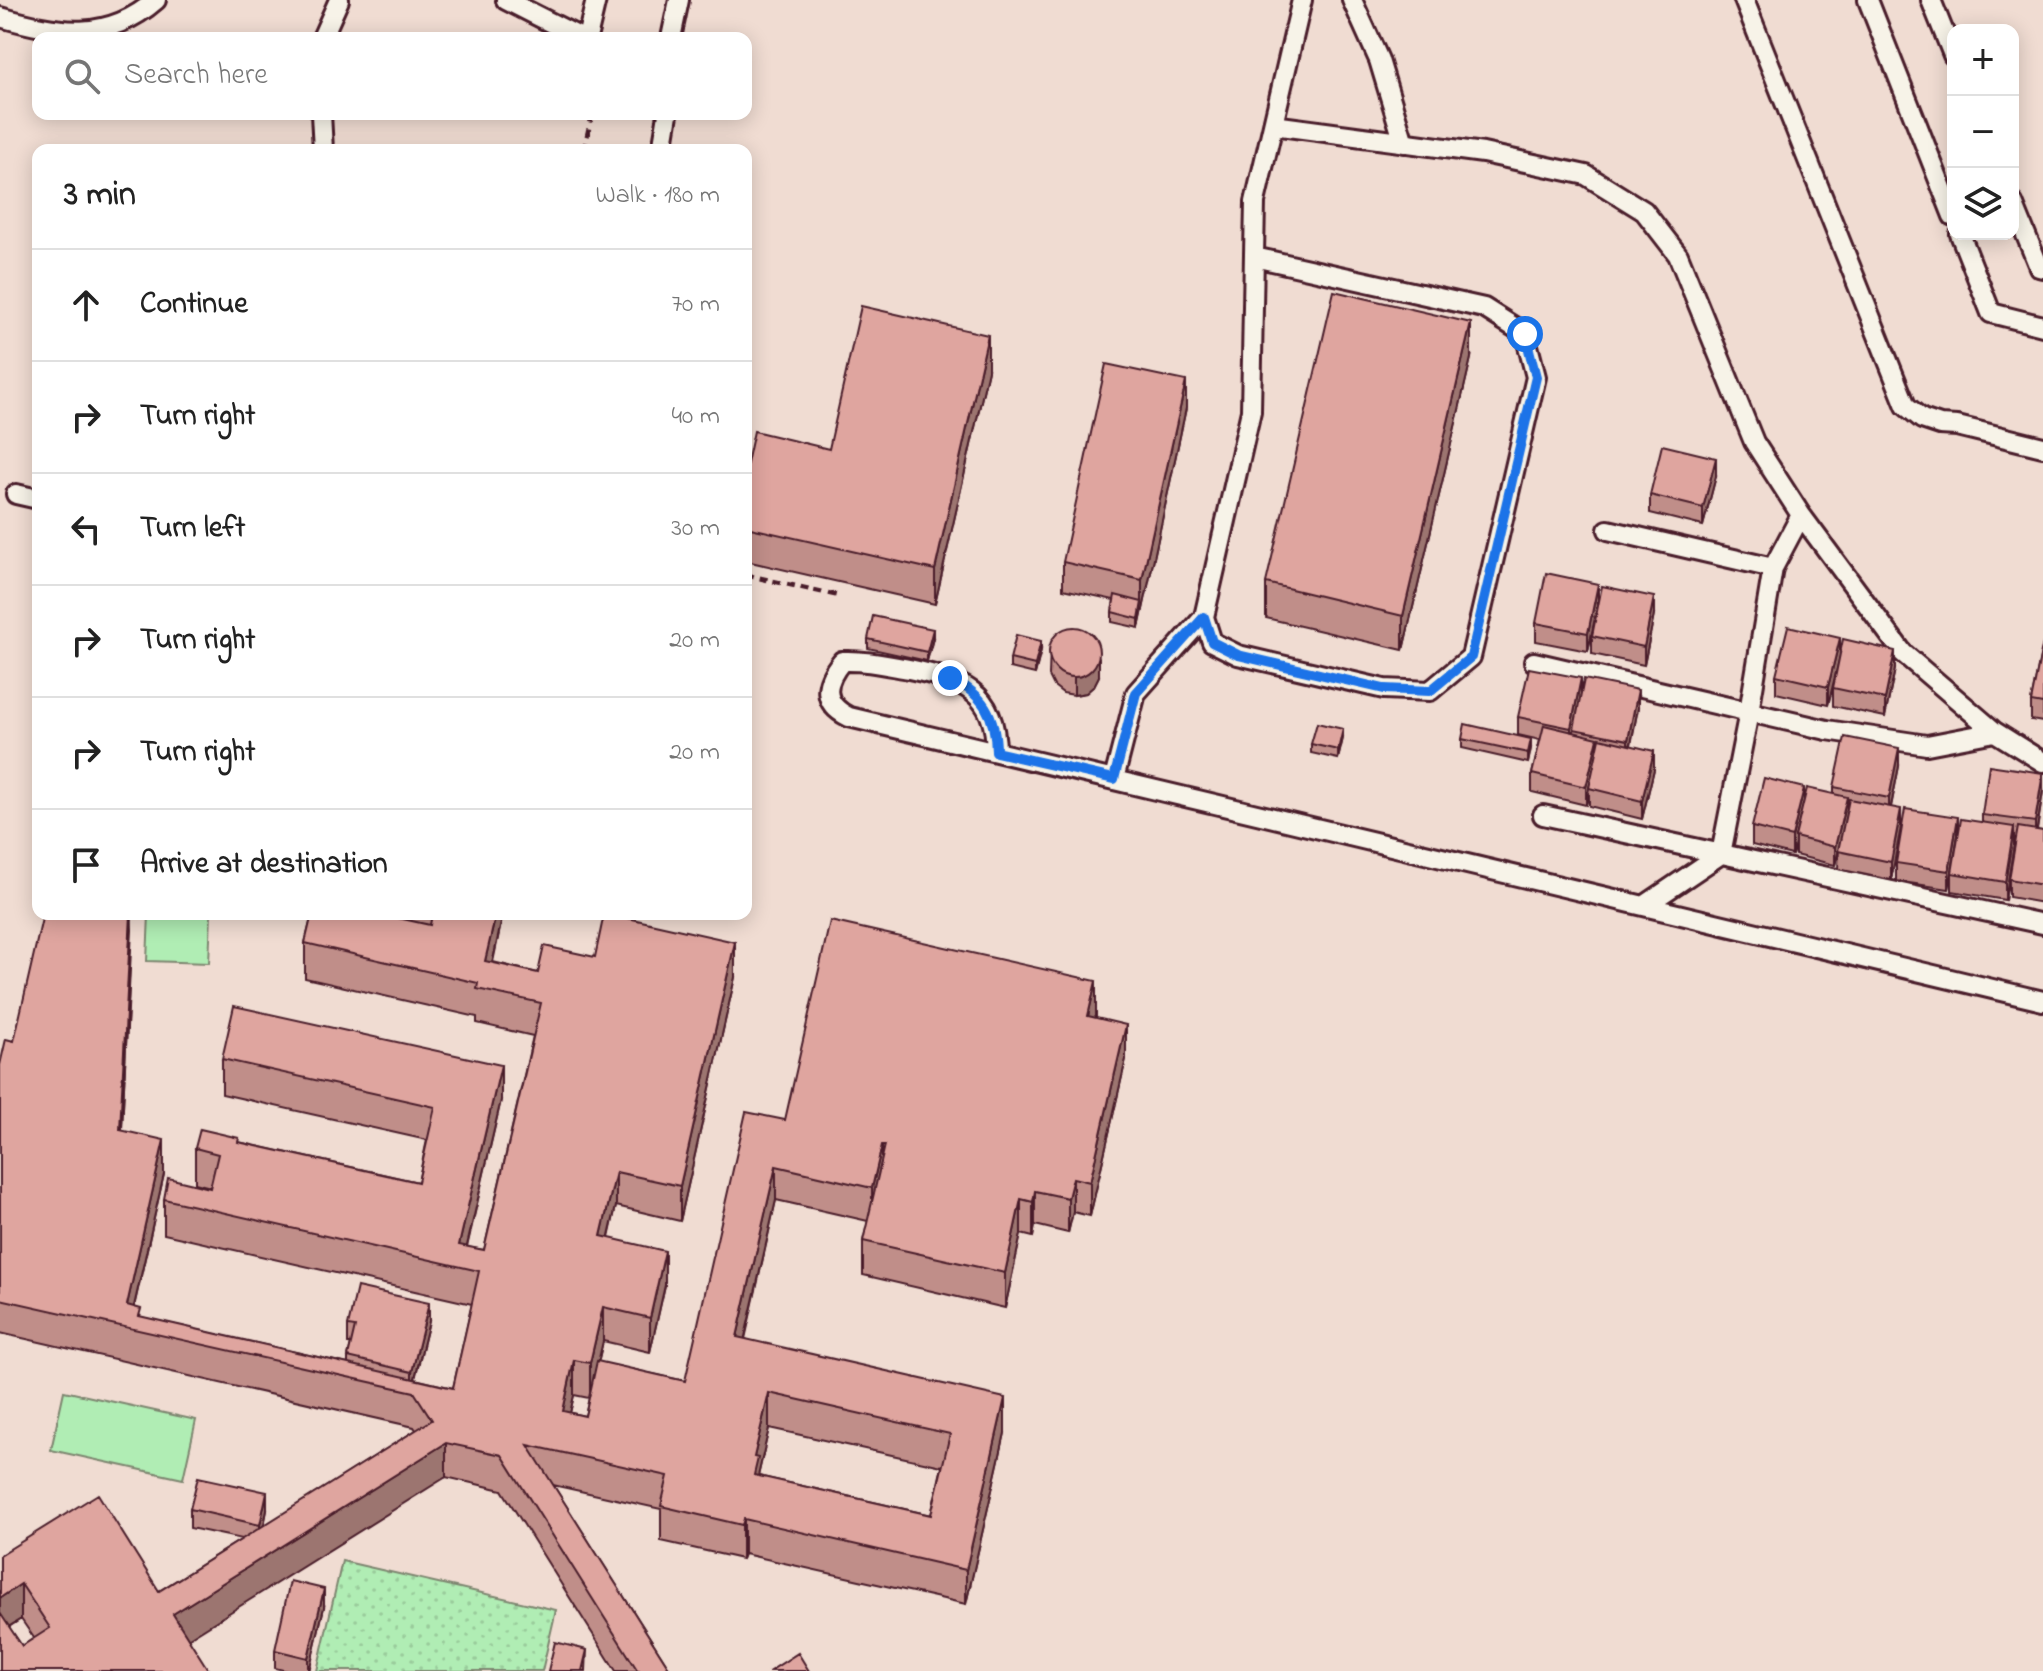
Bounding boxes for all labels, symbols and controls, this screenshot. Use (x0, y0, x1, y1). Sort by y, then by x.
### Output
map controls (1947, 24, 2019, 240)
button: + (1947, 24, 2019, 96)
search box (32, 32, 752, 120)
icon: search (60, 54, 104, 98)
text: Search here (124, 54, 268, 98)
button: − (1947, 96, 2019, 168)
button: layers (1947, 168, 2019, 240)
text: 3 min (64, 171, 136, 221)
text: Walk · 180 m (596, 177, 720, 215)
icon: ahead (64, 283, 108, 327)
text: Continue (140, 283, 248, 327)
text: 70 m (671, 286, 720, 324)
route start (1507, 316, 1543, 352)
icon: right (64, 395, 108, 439)
text: Turn right (140, 395, 255, 439)
text: 40 m (671, 398, 720, 436)
icon: left (64, 507, 108, 551)
text: Turn left (140, 507, 245, 551)
text: 30 m (671, 510, 720, 548)
icon: right (64, 619, 108, 663)
text: Turn right (140, 619, 255, 663)
text: 20 m (669, 622, 720, 660)
route end (932, 660, 968, 696)
icon: right (64, 731, 108, 775)
text: Turn right (140, 731, 255, 775)
text: 20 m (669, 734, 720, 772)
icon: arrive (64, 843, 108, 887)
text: Arrive at destination (140, 843, 388, 887)

